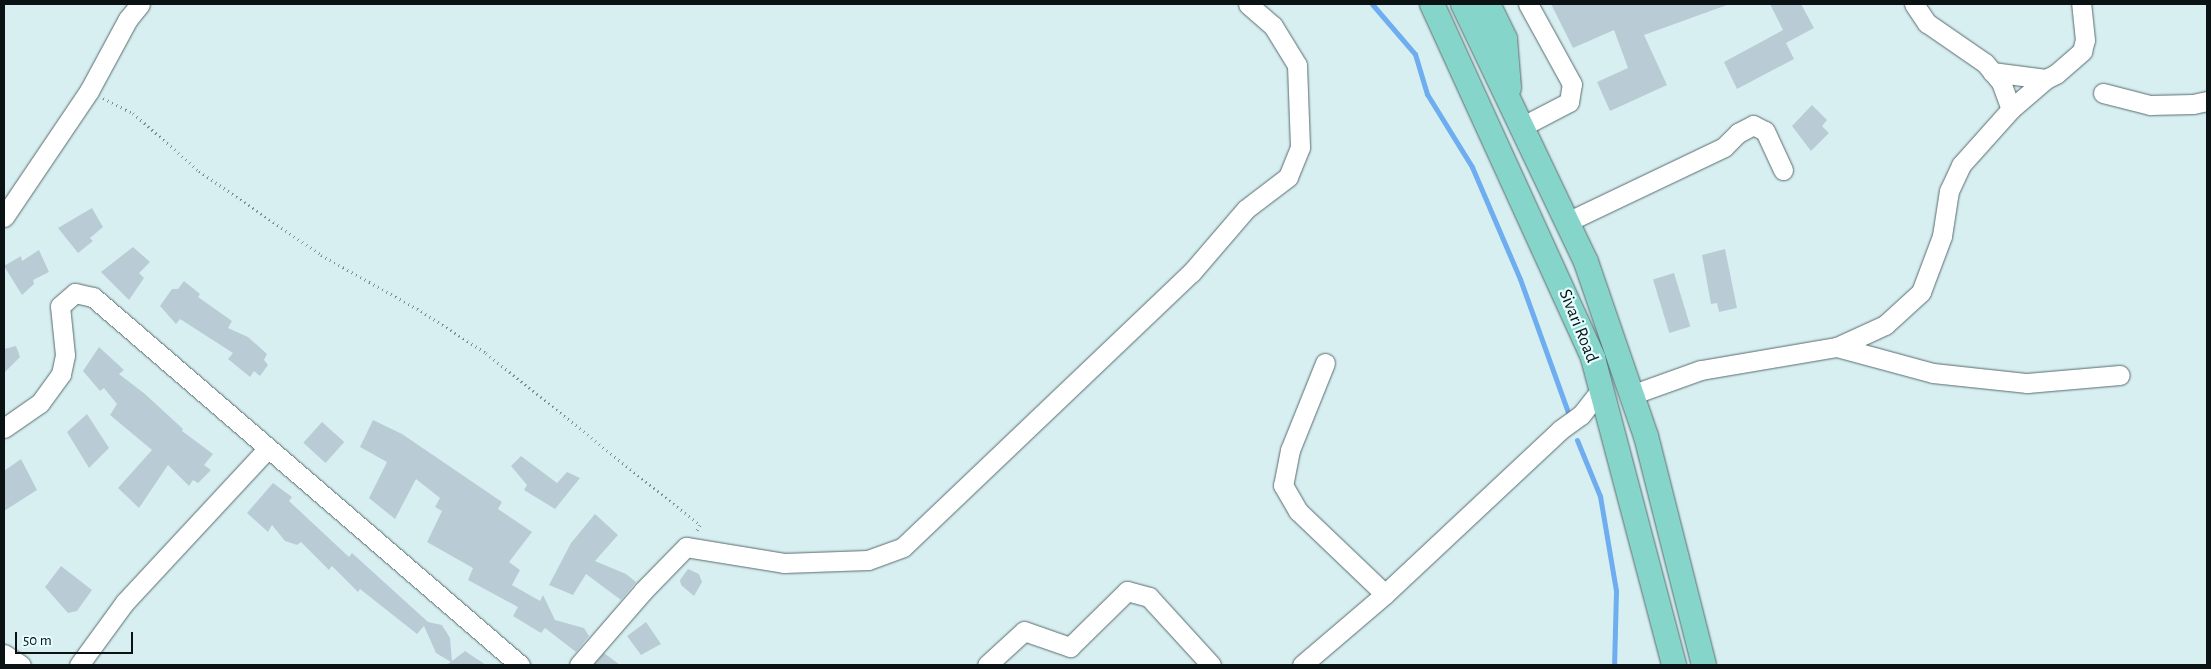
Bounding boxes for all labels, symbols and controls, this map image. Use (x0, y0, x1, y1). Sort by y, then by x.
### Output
street label: Sivari Road (1554, 286, 1602, 366)
scale bar (18, 622, 135, 654)
text: 50 m (23, 633, 52, 648)

